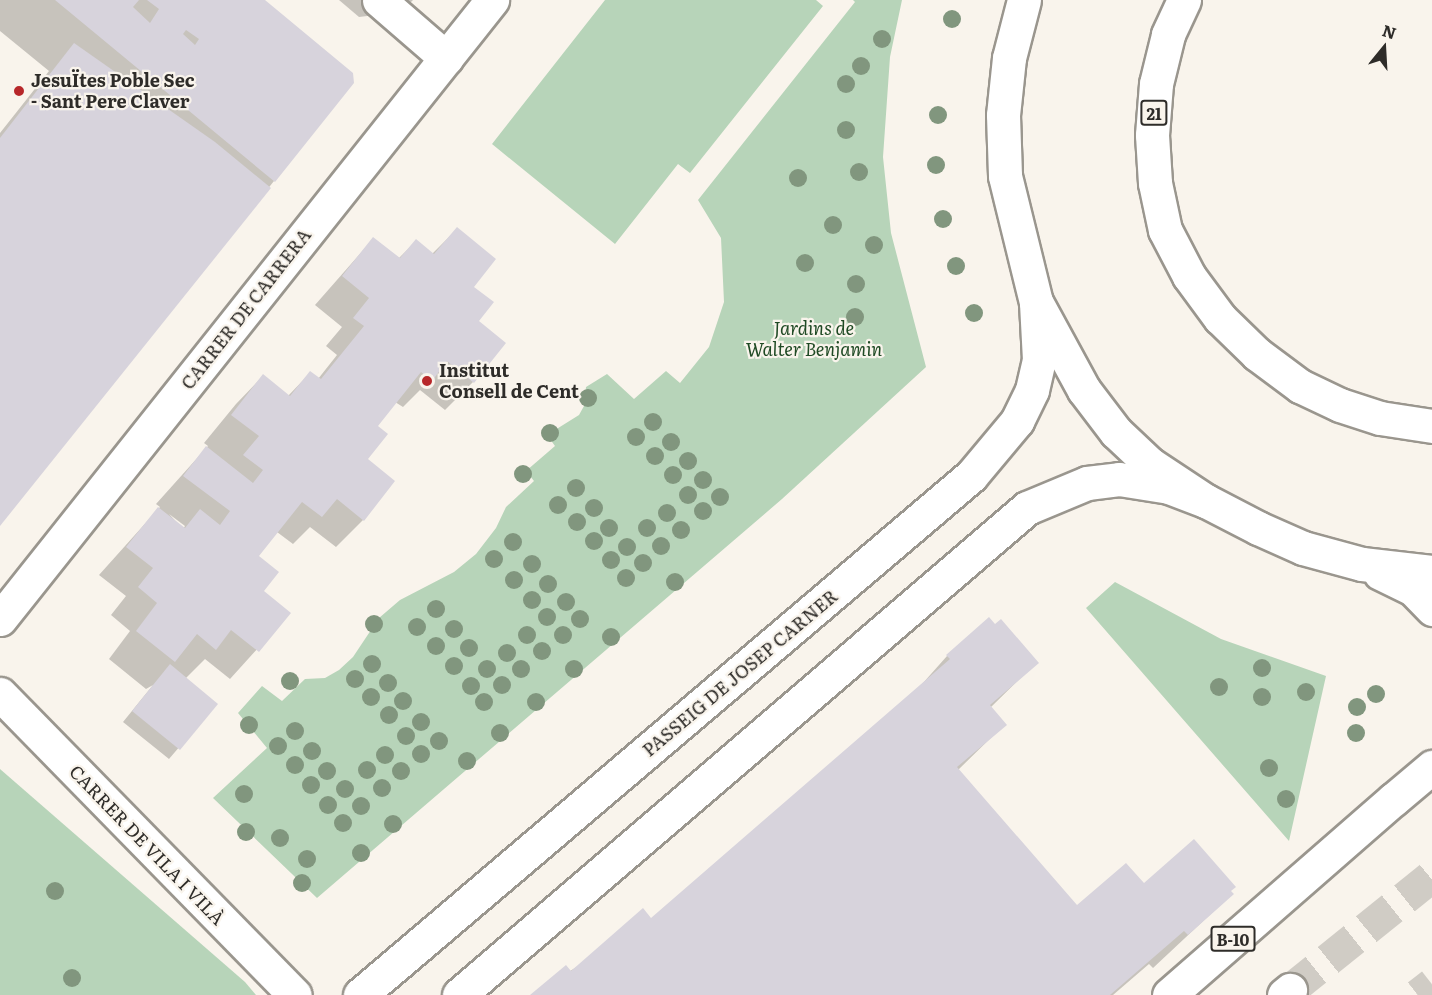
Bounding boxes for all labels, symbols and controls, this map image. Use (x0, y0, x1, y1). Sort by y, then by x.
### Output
text: N (1379, 17, 1400, 44)
north arrow (1354, 18, 1414, 78)
place label: JesuÏtes Poble Sec - Sant Pere Claver (31, 70, 195, 112)
marker: JesuÏtes Poble Sec - Sant Pere Claver (12, 84, 26, 98)
road number: 21 (1139, 100, 1169, 126)
street label: CARRER DE CARRERA (177, 224, 315, 394)
park label: Jardins de Walter Benjamin (746, 318, 882, 360)
place label: Institut Consell de Cent (439, 360, 579, 403)
marker: Institut Consell de Cent (420, 374, 434, 388)
street label: PASSEIG DE JOSEP CARNER (638, 585, 842, 761)
street label: CARRER DE VILA I VILÀ (65, 761, 229, 929)
road number: B-10 (1210, 926, 1256, 952)

